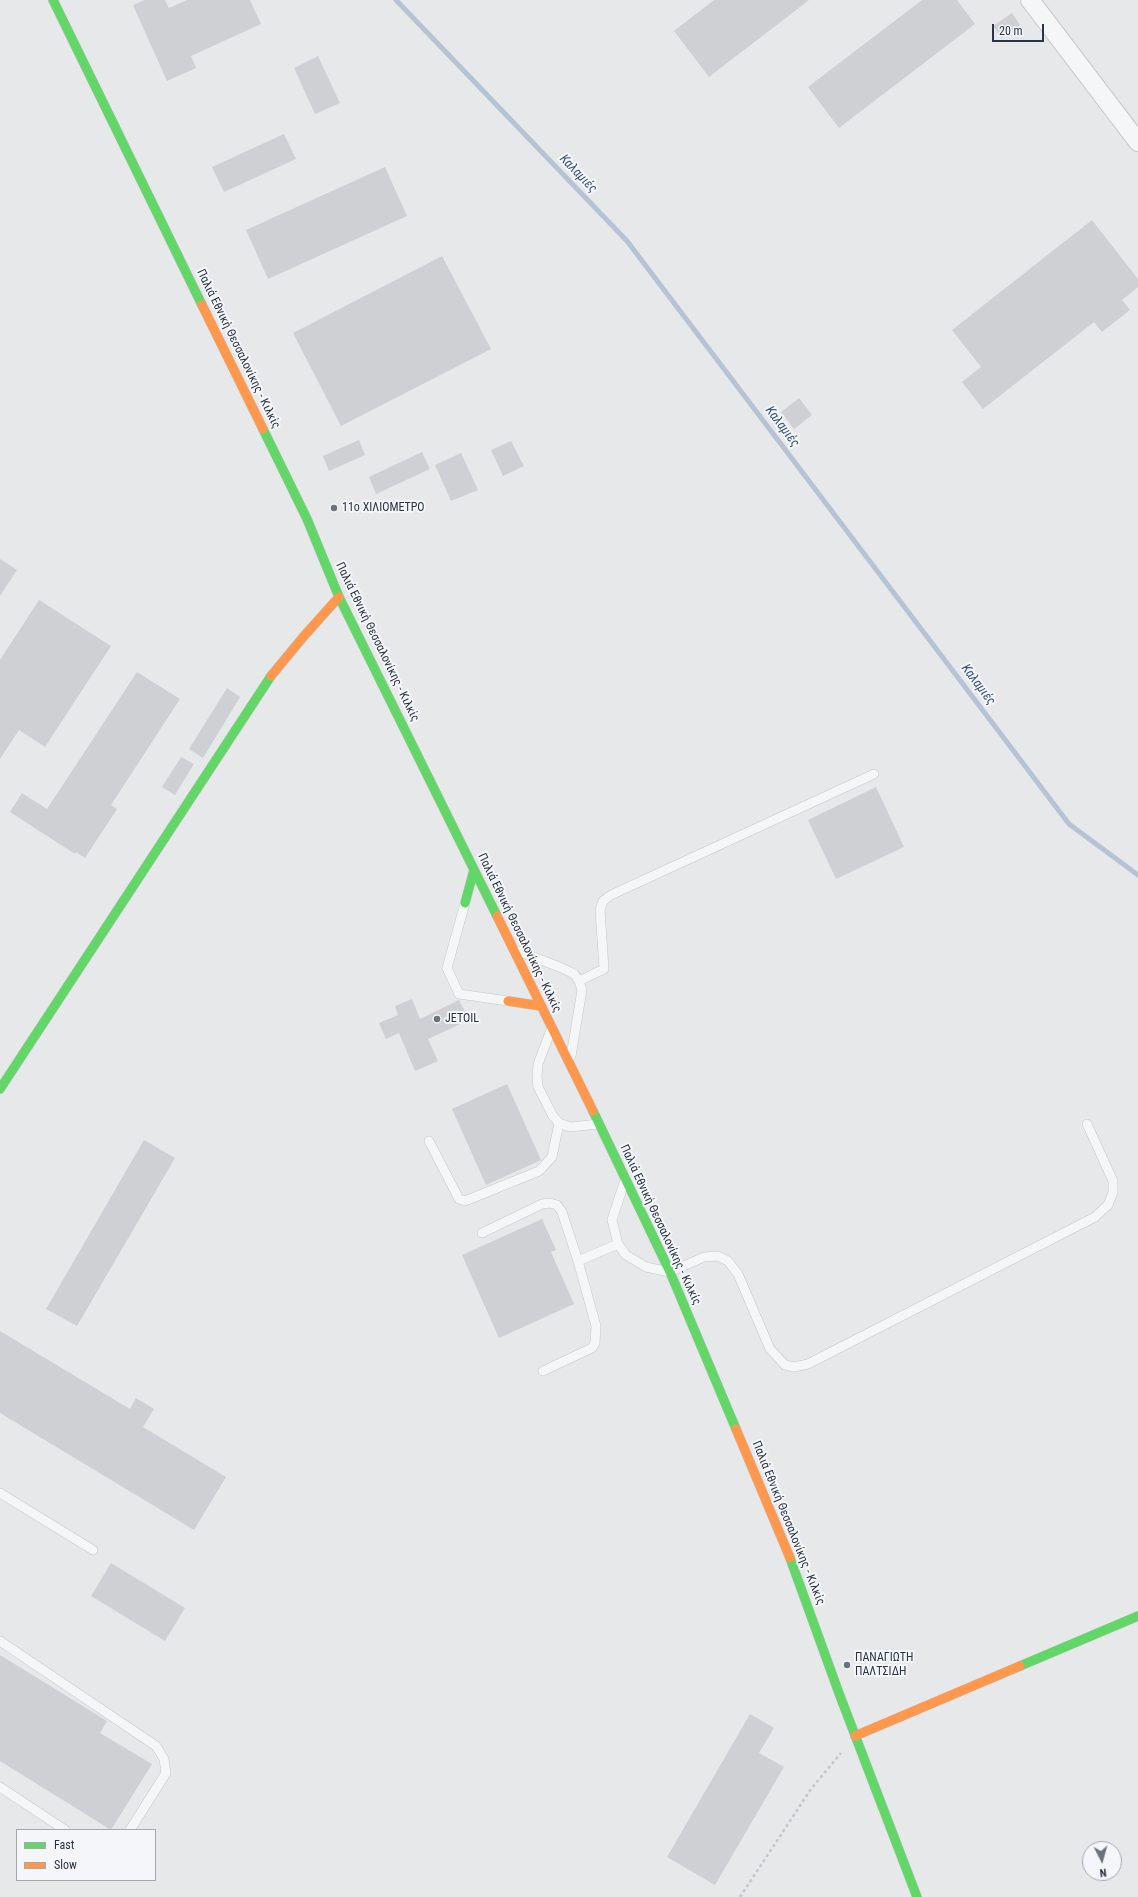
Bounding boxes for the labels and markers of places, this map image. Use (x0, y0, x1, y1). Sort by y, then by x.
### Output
place label: 11ο ΧΙΛΙΟΜΕΤΡΟ (342, 501, 425, 515)
marker: 11ο ΧΙΛΙΟΜΕΤΡΟ (329, 503, 339, 513)
place label: JETOIL (445, 1012, 479, 1026)
marker: JETOIL (432, 1014, 442, 1024)
place label: ΠΑΝΑΓΙΩΤΗ ΠΑΛΤΣΙΔΗ (855, 1651, 913, 1679)
marker: ΠΑΝΑΓΙΩΤΗ ΠΑΛΤΣΙΔΗ (842, 1660, 852, 1670)

